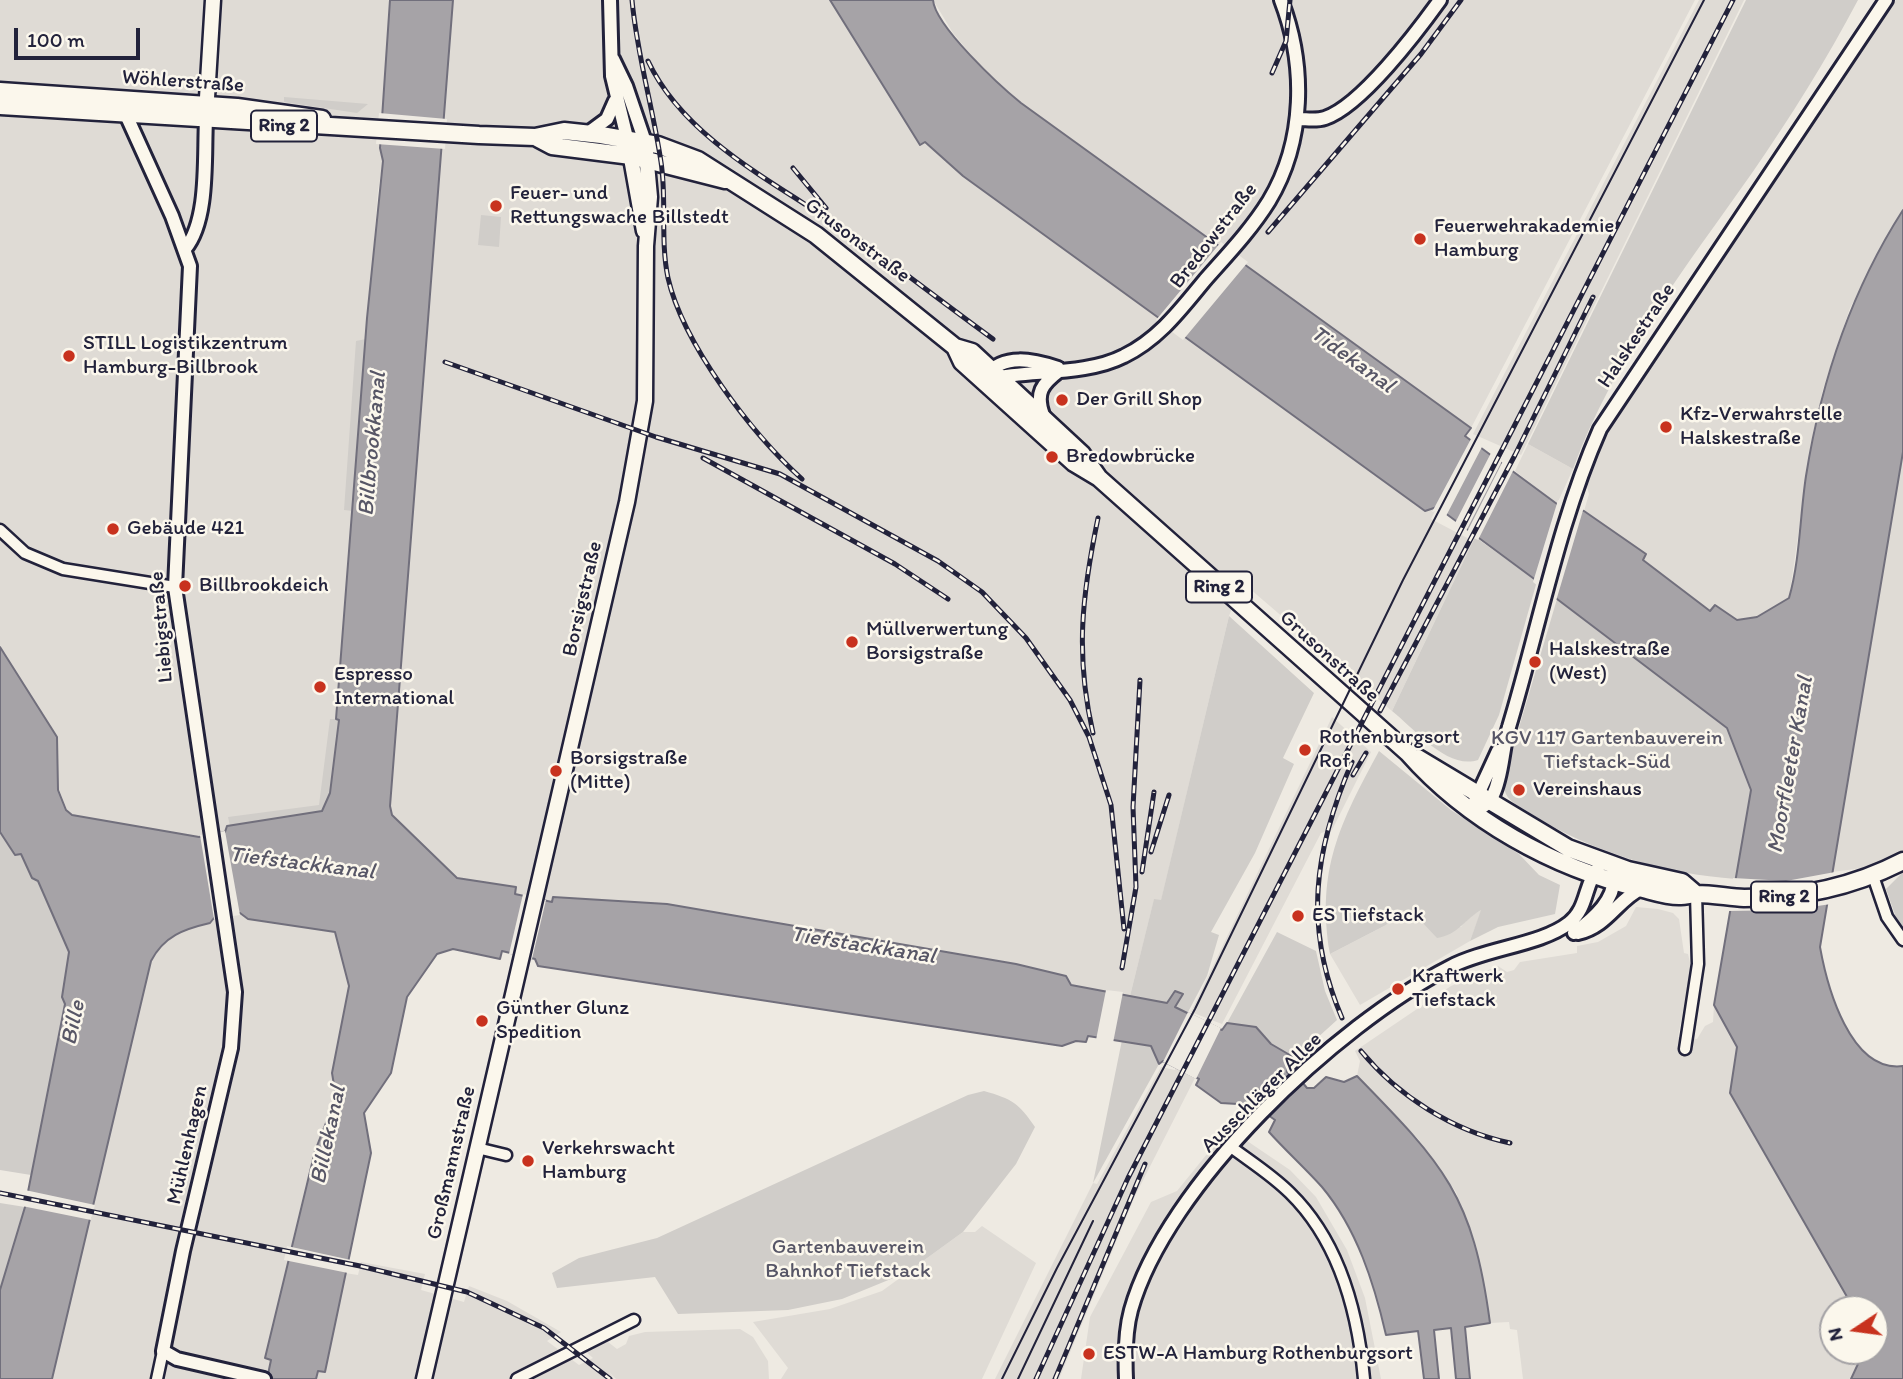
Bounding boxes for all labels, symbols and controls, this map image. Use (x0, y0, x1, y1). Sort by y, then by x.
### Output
scale bar (18, 14, 144, 58)
text: 100 m (27, 27, 85, 52)
street label: Wöhlerstraße (121, 65, 245, 99)
road number: Ring 2 (251, 110, 317, 142)
street label: Bredowstraße (1165, 178, 1263, 294)
place label: Feuer- und Rettungswache Billstedt (510, 181, 729, 231)
street label: Grusonstraße (799, 193, 915, 289)
marker: Feuer- und Rettungswache Billstedt (488, 198, 504, 214)
place label: Feuerwehrakademie Hamburg (1434, 214, 1614, 264)
marker: Feuerwehrakademie Hamburg (1412, 231, 1428, 247)
street label: Halskestraße (1593, 279, 1681, 393)
water label: Tidekanal (1304, 320, 1400, 400)
place label: STILL Logistikzentrum Hamburg-Billbrook (83, 331, 288, 381)
marker: STILL Logistikzentrum Hamburg-Billbrook (61, 348, 77, 364)
water label: Billbrookkanal (353, 371, 393, 517)
place label: Der Grill Shop (1076, 387, 1202, 413)
marker: Der Grill Shop (1054, 392, 1070, 408)
place label: Kfz-Verwahrstelle Halskestraße (1680, 402, 1843, 452)
marker: Kfz-Verwahrstelle Halskestraße (1658, 419, 1674, 435)
place label: Bredowbrücke (1066, 444, 1195, 470)
marker: Bredowbrücke (1044, 449, 1060, 465)
place label: Gebäude 421 (127, 516, 244, 542)
marker: Gebäude 421 (105, 521, 121, 537)
street label: Borsigstraße (558, 539, 608, 659)
street label: Liebigstraße (145, 570, 179, 684)
road number: Ring 2 (1186, 572, 1252, 602)
place label: Billbrookdeich (199, 573, 329, 599)
marker: Billbrookdeich (177, 578, 193, 594)
street label: Grusonstraße (1274, 606, 1384, 708)
place label: Müllverwertung Borsigstraße (866, 617, 1008, 667)
marker: Müllverwertung Borsigstraße (844, 634, 860, 650)
place label: Halskestraße (West) (1549, 637, 1670, 687)
marker: Halskestraße (West) (1527, 654, 1543, 670)
place label: Espresso International (334, 662, 454, 712)
water label: Moorfleeter Kanal (1762, 675, 1820, 855)
marker: Espresso International (312, 679, 328, 695)
place label: Rothenburgsort Rof (1319, 725, 1460, 775)
park label: KGV 117 Gartenbauverein Tiefstack-Süd (1491, 726, 1723, 776)
marker: Rothenburgsort Rof (1297, 742, 1313, 758)
place label: Borsigstraße (Mitte) (570, 746, 687, 796)
marker: Borsigstraße (Mitte) (548, 763, 564, 779)
place label: Vereinshaus (1533, 777, 1642, 803)
marker: Vereinshaus (1511, 782, 1527, 798)
water label: Tiefstackkanal (228, 841, 376, 887)
road number: Ring 2 (1751, 882, 1817, 912)
place label: ES Tiefstack (1312, 903, 1424, 929)
marker: ES Tiefstack (1290, 908, 1306, 924)
water label: Tiefstackkanal (789, 921, 937, 971)
place label: Kraftwerk Tiefstack (1412, 964, 1503, 1014)
marker: Kraftwerk Tiefstack (1390, 981, 1406, 997)
place label: Günther Glunz Spedition (496, 996, 629, 1046)
water label: Bille (56, 998, 92, 1048)
marker: Günther Glunz Spedition (474, 1013, 490, 1029)
street label: Ausschläger Allee (1196, 1027, 1328, 1159)
street label: Mühlenhagen (162, 1083, 214, 1207)
water label: Billekanal (305, 1083, 353, 1187)
street label: Großmannstraße (422, 1084, 482, 1242)
place label: Verkehrswacht Hamburg (542, 1136, 675, 1186)
marker: Verkehrswacht Hamburg (520, 1153, 536, 1169)
park label: Gartenbauverein Bahnhof Tiefstack (765, 1235, 931, 1285)
north arrow (1819, 1295, 1889, 1365)
text: N (1822, 1326, 1848, 1343)
place label: ESTW-A Hamburg Rothenburgsort (1103, 1341, 1413, 1367)
marker: ESTW-A Hamburg Rothenburgsort (1081, 1346, 1097, 1362)

